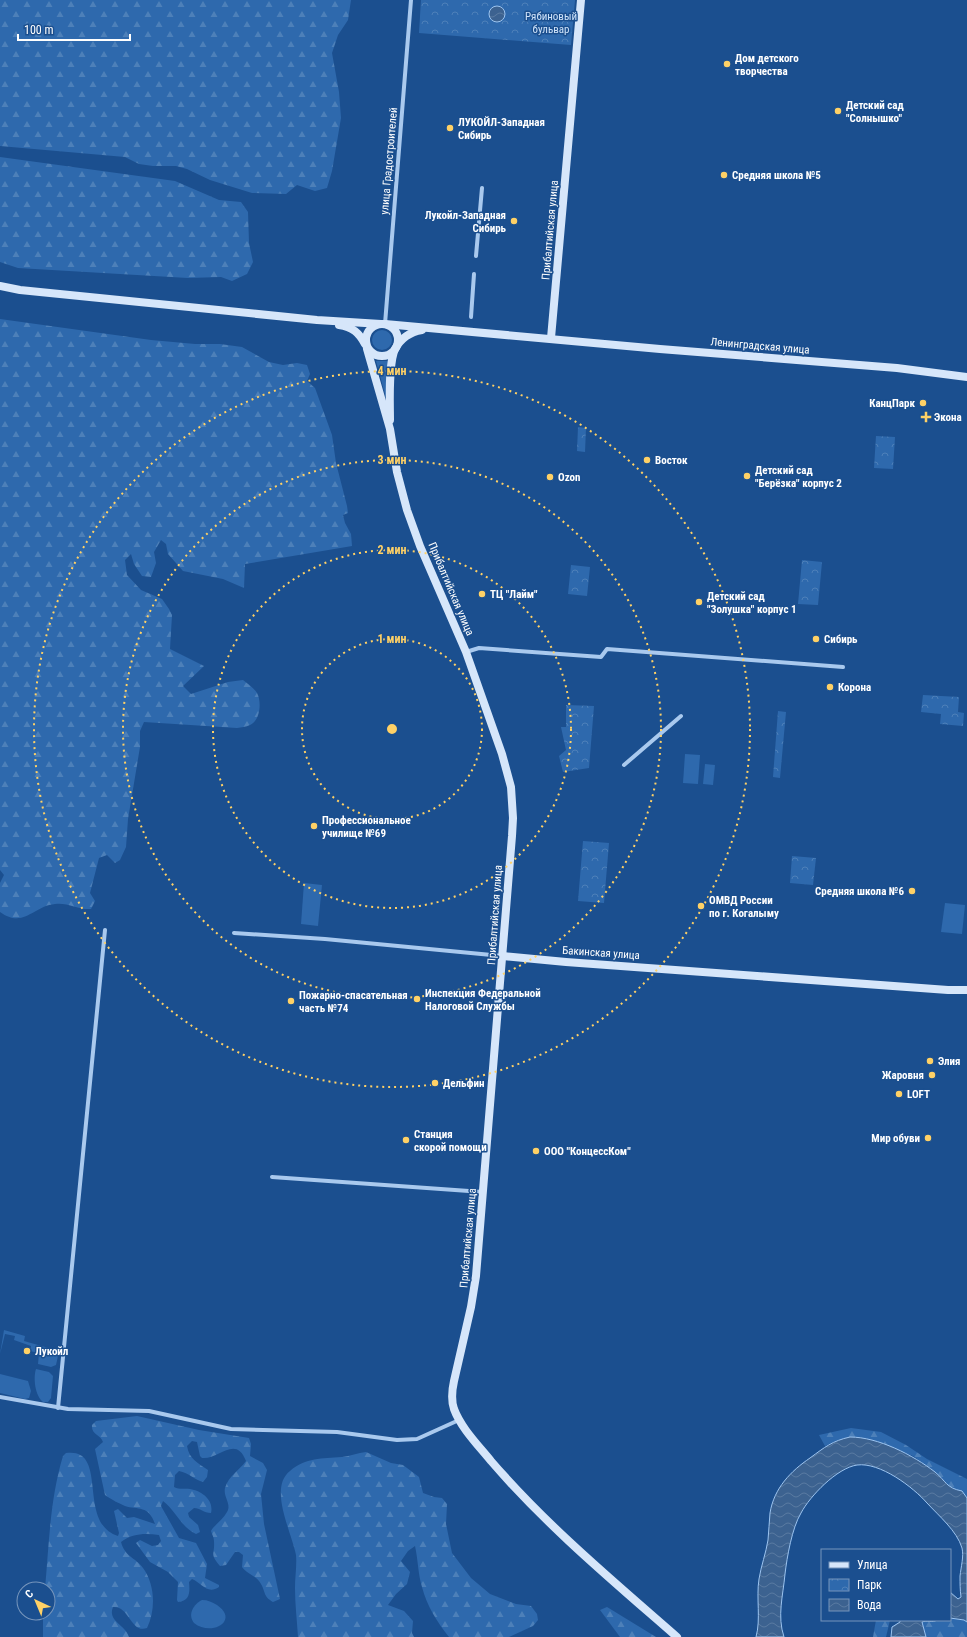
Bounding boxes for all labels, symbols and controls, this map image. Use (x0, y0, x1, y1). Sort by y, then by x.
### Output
park label: Рябиновый бульвар (525, 10, 577, 36)
scale bar (18, 16, 130, 42)
text: 100 m (24, 23, 54, 37)
place label: Дом детского творчества (735, 52, 799, 78)
marker: Дом детского творчества (722, 59, 732, 69)
place label: Детский сад "Солнышко" (846, 99, 904, 125)
marker: Детский сад "Солнышко" (833, 106, 843, 116)
street label: улица Градостроителей (378, 107, 400, 215)
place label: ЛУКОЙЛ-Западная Сибирь (458, 116, 545, 142)
marker: ЛУКОЙЛ-Западная Сибирь (445, 123, 455, 133)
place label: Средняя школа №5 (732, 169, 821, 182)
marker: Средняя школа №5 (719, 170, 729, 180)
street label: Прибалтийская улица (539, 180, 561, 280)
place label: Лукойл-Западная Сибирь (425, 209, 507, 235)
marker: Лукойл-Западная Сибирь (509, 216, 519, 226)
street label: Ленинградская улица (710, 335, 810, 357)
text: 4 мин (378, 364, 406, 378)
place label: КанцПарк (869, 397, 915, 410)
marker: КанцПарк (918, 398, 928, 408)
place label: Экона (934, 411, 962, 424)
marker: Экона (921, 412, 931, 422)
text: 3 мин (378, 453, 406, 467)
place label: Восток (655, 454, 688, 467)
marker: Восток (642, 455, 652, 465)
place label: Детский сад "Берёзка" корпус 2 (755, 464, 842, 490)
place label: Ozon (558, 471, 580, 484)
marker: Детский сад "Берёзка" корпус 2 (742, 471, 752, 481)
marker: Ozon (545, 472, 555, 482)
street label: Прибалтийская улица (425, 540, 477, 638)
text: 2 мин (378, 543, 406, 557)
place label: ТЦ "Лайм" (490, 588, 538, 601)
marker: ТЦ "Лайм" (477, 589, 487, 599)
place label: Детский сад "Золушка" корпус 1 (707, 590, 797, 616)
marker: Детский сад "Золушка" корпус 1 (694, 597, 704, 607)
text: 1 мин (378, 632, 406, 646)
place label: Сибирь (824, 633, 858, 646)
marker: Сибирь (811, 634, 821, 644)
place label: Корона (838, 681, 871, 694)
marker: Корона (825, 682, 835, 692)
centre of rings (385, 722, 399, 736)
place label: Профессиональное училище №69 (322, 814, 411, 840)
marker: Профессиональное училище №69 (309, 821, 319, 831)
street label: Прибалтийская улица (485, 865, 505, 965)
place label: Средняя школа №6 (815, 885, 904, 898)
marker: Средняя школа №6 (907, 886, 917, 896)
place label: ОМВД России по г. Когалыму (709, 894, 779, 920)
marker: ОМВД России по г. Когалыму (696, 901, 706, 911)
street label: Бакинская улица (562, 944, 640, 962)
place label: Инспекция Федеральной Налоговой Службы (425, 987, 541, 1013)
place label: Пожарно-спасательная часть №74 (299, 989, 408, 1015)
marker: Инспекция Федеральной Налоговой Службы (412, 994, 422, 1004)
marker: Пожарно-спасательная часть №74 (286, 996, 296, 1006)
place label: Элия (938, 1055, 961, 1068)
marker: Элия (925, 1056, 935, 1066)
place label: Жаровня (882, 1069, 924, 1082)
marker: Жаровня (927, 1070, 937, 1080)
place label: Дельфин (443, 1077, 484, 1090)
marker: Дельфин (430, 1078, 440, 1088)
place label: LOFT (907, 1088, 930, 1101)
marker: LOFT (894, 1089, 904, 1099)
place label: Станция скорой помощи (414, 1128, 487, 1154)
place label: Мир обуви (871, 1132, 920, 1145)
marker: Мир обуви (923, 1133, 933, 1143)
marker: Станция скорой помощи (401, 1135, 411, 1145)
place label: ООО "КонцессКом" (544, 1145, 631, 1158)
marker: ООО "КонцессКом" (531, 1146, 541, 1156)
street label: Прибалтийская улица (457, 1188, 479, 1288)
place label: Лукойл (35, 1345, 68, 1358)
marker: Лукойл (22, 1346, 32, 1356)
legend (821, 1549, 951, 1621)
text: Улица (857, 1558, 888, 1572)
text: Парк (857, 1578, 882, 1592)
north arrow (16, 1581, 56, 1621)
text: С (23, 1587, 36, 1601)
text: Вода (857, 1598, 882, 1612)

